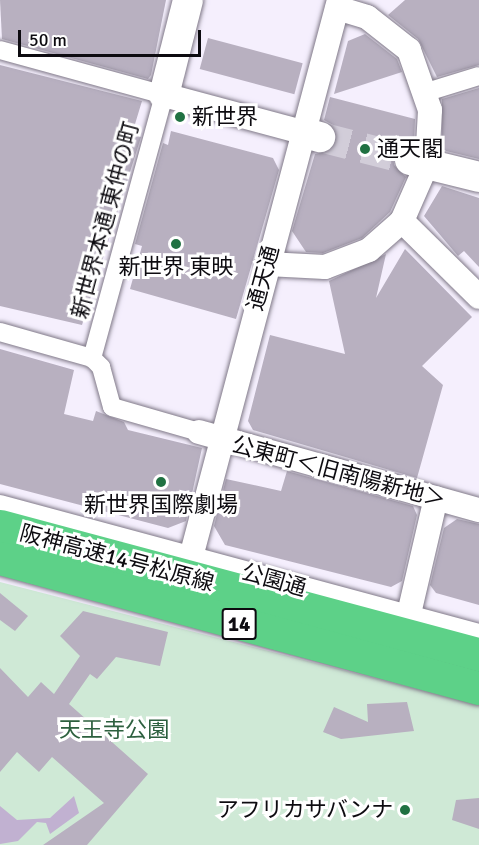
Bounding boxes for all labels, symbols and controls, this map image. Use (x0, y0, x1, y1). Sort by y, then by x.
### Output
scale bar (21, 18, 204, 56)
text: 50 m (29, 29, 67, 51)
place label: 新世界 (192, 104, 258, 130)
marker: 新世界 (173, 110, 187, 124)
street label: 新世界本通 東仲の町 (66, 119, 144, 321)
place label: 通天閣 (377, 136, 443, 162)
marker: 通天閣 (358, 142, 372, 156)
marker: 新世界 東映 (169, 237, 183, 251)
street label: 通天通 (242, 243, 284, 313)
place label: 新世界 東映 (119, 254, 233, 280)
street label: 公東町＜旧南陽新地＞ (229, 431, 449, 513)
marker: 新世界国際劇場 (154, 475, 168, 489)
place label: 新世界国際劇場 (84, 492, 238, 518)
street label: 阪神高速14号松原線 (17, 519, 217, 597)
street label: 公園通 (239, 558, 309, 602)
road number: 14 (221, 606, 257, 642)
park label: 天王寺公園 (59, 717, 169, 743)
place label: アフリカサバンナ (217, 797, 393, 823)
marker: アフリカサバンナ (398, 803, 412, 817)

